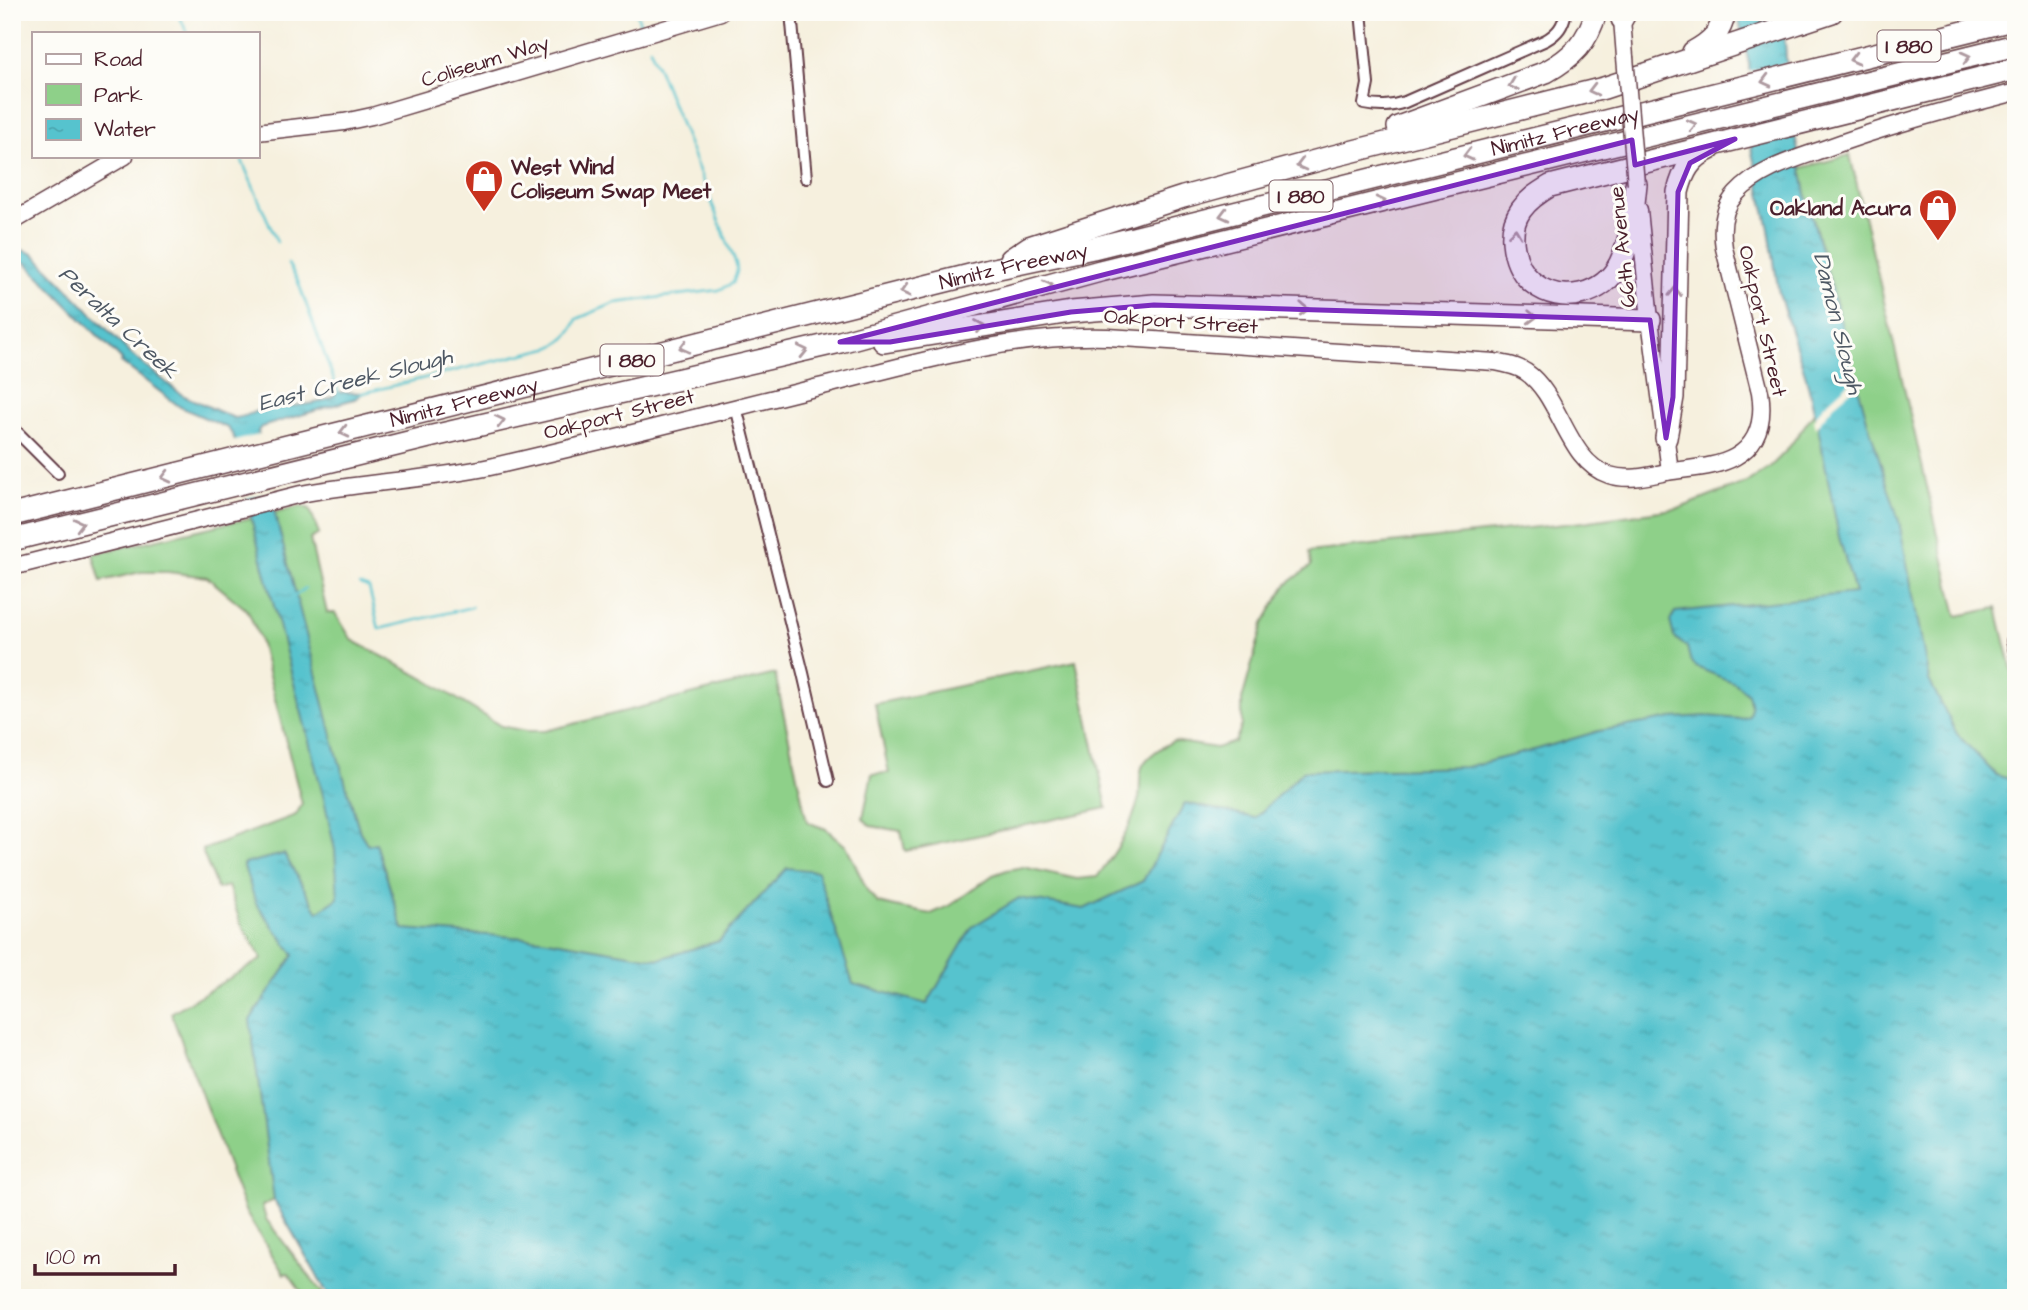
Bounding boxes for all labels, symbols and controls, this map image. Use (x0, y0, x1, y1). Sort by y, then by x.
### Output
street label: Coliseum Way (418, 28, 554, 97)
road number: I 880 (1878, 30, 1940, 61)
legend (32, 32, 259, 158)
text: Road (94, 45, 142, 74)
one-way arrow (1848, 51, 1860, 65)
one-way arrow (1960, 51, 1972, 65)
one-way arrow (1760, 73, 1772, 87)
one-way arrow (1507, 76, 1519, 90)
text: Park (94, 81, 143, 110)
one-way arrow (1587, 82, 1599, 96)
street label: Nimitz Freeway (1488, 99, 1643, 164)
text: Water (94, 115, 156, 144)
one-way arrow (1686, 119, 1698, 133)
one-way arrow (1463, 147, 1475, 161)
place label: West Wind Coliseum Swap Meet (510, 153, 712, 207)
one-way arrow (1295, 156, 1307, 171)
shop icon: West Wind Coliseum Swap Meet (463, 158, 505, 213)
road number: I 880 (1270, 180, 1332, 212)
street label: 66th Avenue (1602, 185, 1643, 309)
shop icon: Oakland Acura (1917, 187, 1959, 242)
place label: Oakland Acura (1770, 194, 1911, 223)
one-way arrow (1375, 196, 1387, 210)
one-way arrow (1218, 207, 1230, 221)
one-way arrow (1507, 227, 1522, 239)
street label: Nimitz Freeway (936, 235, 1091, 297)
street label: Oakport Street (1730, 243, 1794, 400)
water label: Damon Slough (1804, 249, 1871, 399)
water label: Peralta Creek (51, 259, 186, 387)
one-way arrow (1041, 279, 1053, 294)
one-way arrow (899, 283, 911, 297)
one-way arrow (1667, 286, 1683, 297)
street label: Oakport Street (1103, 302, 1260, 342)
one-way arrow (1299, 302, 1310, 317)
one-way arrow (1527, 309, 1538, 324)
one-way arrow (974, 319, 986, 334)
one-way arrow (678, 339, 690, 353)
water label: East Creek Slough (255, 340, 457, 421)
road number: I 880 (600, 344, 664, 376)
one-way arrow (797, 345, 809, 359)
street label: Nimitz Freeway (387, 370, 542, 435)
street label: Oakport Street (541, 382, 698, 448)
one-way arrow (494, 415, 506, 429)
one-way arrow (339, 424, 351, 438)
one-way arrow (160, 469, 172, 483)
one-way arrow (72, 518, 84, 532)
scale bar (35, 1233, 175, 1277)
text: 100 m (46, 1243, 101, 1272)

